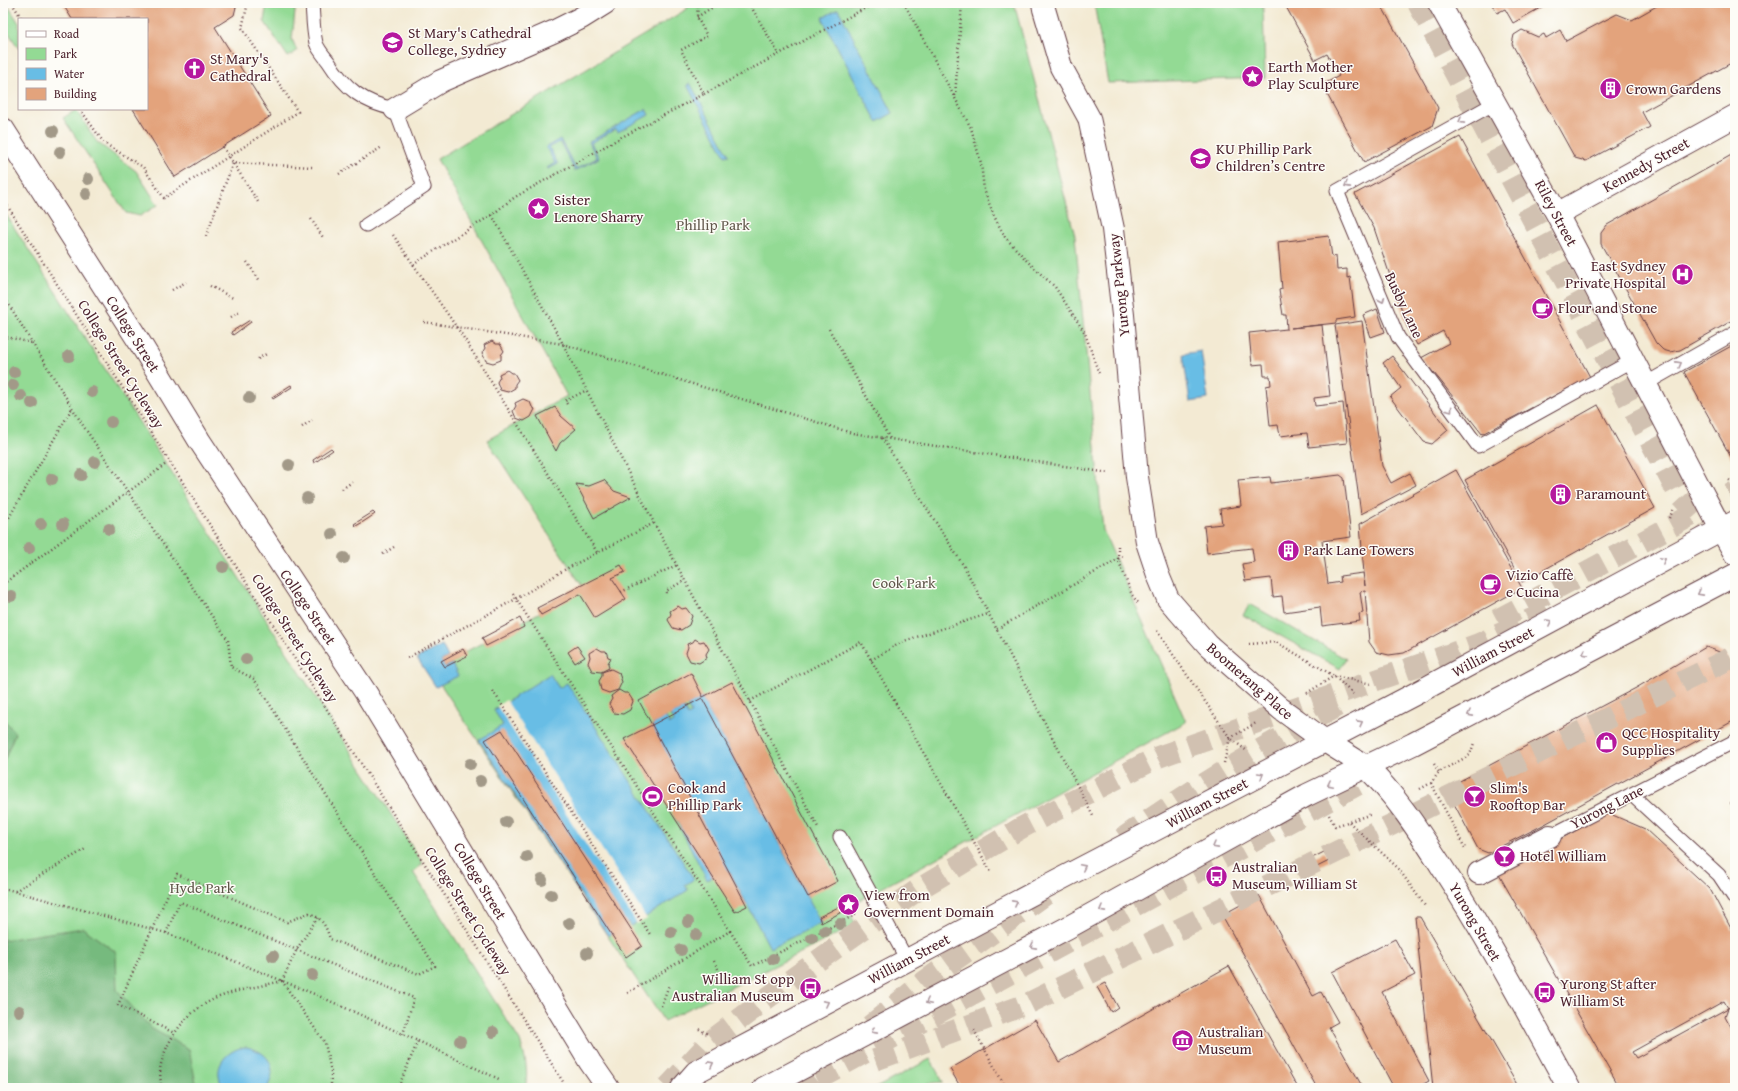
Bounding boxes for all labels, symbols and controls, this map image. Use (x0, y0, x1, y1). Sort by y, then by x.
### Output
legend (18, 18, 148, 110)
place label: St Mary's Cathedral College, Sydney (408, 22, 531, 60)
text: Road (54, 25, 80, 42)
school or university icon: St Mary's Cathedral College, Sydney (380, 29, 406, 55)
text: Park (54, 45, 78, 62)
place label: St Mary's Cathedral (210, 48, 271, 86)
church icon: St Mary's Cathedral (181, 55, 207, 81)
place label: Earth Mother Play Sculpture (1268, 56, 1359, 94)
place icon: Earth Mother Play Sculpture (1239, 63, 1265, 89)
text: Water (54, 65, 84, 82)
building icon: Crown Gardens (1597, 76, 1623, 102)
place label: Crown Gardens (1626, 78, 1721, 99)
text: Building (54, 85, 97, 102)
one-way arrow (1458, 117, 1465, 124)
street label: Kennedy Street (1598, 132, 1694, 197)
place label: KU Phillip Park Children’s Centre (1216, 138, 1325, 176)
school or university icon: KU Phillip Park Children’s Centre (1187, 145, 1213, 171)
street label: Riley Street (1530, 176, 1583, 250)
one-way arrow (1344, 180, 1351, 187)
place label: Sister Lenore Sharry (554, 189, 644, 227)
place icon: Sister Lenore Sharry (526, 196, 552, 222)
park label: Phillip Park (676, 214, 750, 235)
street label: Yurong Parkway (1103, 232, 1134, 338)
place label: East Sydney Private Hospital (1565, 255, 1667, 293)
hospital icon: East Sydney Private Hospital (1669, 262, 1695, 288)
street label: Busby Lane (1380, 268, 1429, 341)
street label: College Street (101, 291, 166, 377)
street label: College Street Cycleway (73, 295, 170, 433)
cafe icon: Flour and Stone (1530, 295, 1556, 321)
one-way arrow (1378, 296, 1386, 303)
place label: Flour and Stone (1558, 297, 1657, 318)
one-way arrow (1674, 362, 1682, 369)
one-way arrow (1445, 405, 1452, 412)
building icon: Paramount (1547, 481, 1573, 507)
place label: Paramount (1576, 483, 1647, 504)
building icon: Park Lane Towers (1275, 537, 1301, 563)
place label: Park Lane Towers (1304, 539, 1414, 560)
one-way arrow (1659, 558, 1666, 565)
place label: Vizio Caffè e Cucina (1506, 564, 1574, 602)
street label: College Street (275, 565, 342, 649)
street label: College Street Cycleway (247, 569, 344, 707)
cafe icon: Vizio Caffè e Cucina (1477, 571, 1503, 597)
park label: Cook Park (872, 572, 936, 593)
one-way arrow (1697, 588, 1705, 596)
one-way arrow (1544, 619, 1552, 627)
street label: William Street (1448, 621, 1538, 682)
street label: Boomerang Place (1203, 637, 1298, 724)
one-way arrow (1582, 649, 1590, 656)
one-way arrow (1467, 709, 1474, 717)
one-way arrow (1355, 720, 1363, 728)
place label: QCC Hospitality Supplies (1622, 722, 1721, 760)
shop icon: QCC Hospitality Supplies (1593, 729, 1619, 755)
street label: William Street (1162, 772, 1252, 833)
one-way arrow (1257, 772, 1264, 779)
place label: Cook and Phillip Park (668, 777, 742, 815)
place label: Slim's Rooftop Bar (1490, 777, 1565, 815)
one-way arrow (1327, 779, 1334, 787)
street label: Yurong Lane (1566, 779, 1647, 834)
sports icon: Cook and Phillip Park (639, 784, 665, 810)
bar icon: Slim's Rooftop Bar (1462, 784, 1488, 810)
street label: College Street (449, 838, 512, 924)
one-way arrow (1212, 841, 1219, 848)
street label: College Street Cycleway (420, 842, 517, 980)
bar icon: Hotel William (1491, 843, 1517, 869)
place label: Hotel William (1520, 845, 1607, 866)
place label: Australian Museum, William St (1232, 856, 1358, 894)
bus stop icon: Australian Museum, William St (1203, 863, 1229, 889)
one-way arrow (1079, 864, 1086, 872)
park label: Hyde Park (170, 877, 235, 898)
street label: Yurong Street (1444, 878, 1507, 966)
place label: View from Government Domain (864, 884, 995, 922)
place icon: View from Government Domain (836, 891, 862, 917)
one-way arrow (1011, 900, 1018, 907)
one-way arrow (1099, 904, 1106, 911)
street label: William Street (864, 928, 954, 989)
one-way arrow (1030, 942, 1037, 949)
place label: William St opp Australian Museum (671, 968, 795, 1006)
place label: Yurong St after William St (1560, 973, 1656, 1011)
bus stop icon: William St opp Australian Museum (797, 975, 823, 1001)
bus stop icon: Yurong St after William St (1531, 980, 1557, 1006)
one-way arrow (925, 998, 932, 1005)
one-way arrow (822, 1000, 829, 1007)
place label: Australian Museum (1198, 1021, 1264, 1059)
one-way arrow (871, 1026, 878, 1033)
museum icon: Australian Museum (1170, 1028, 1196, 1054)
one-way arrow (707, 1061, 715, 1068)

